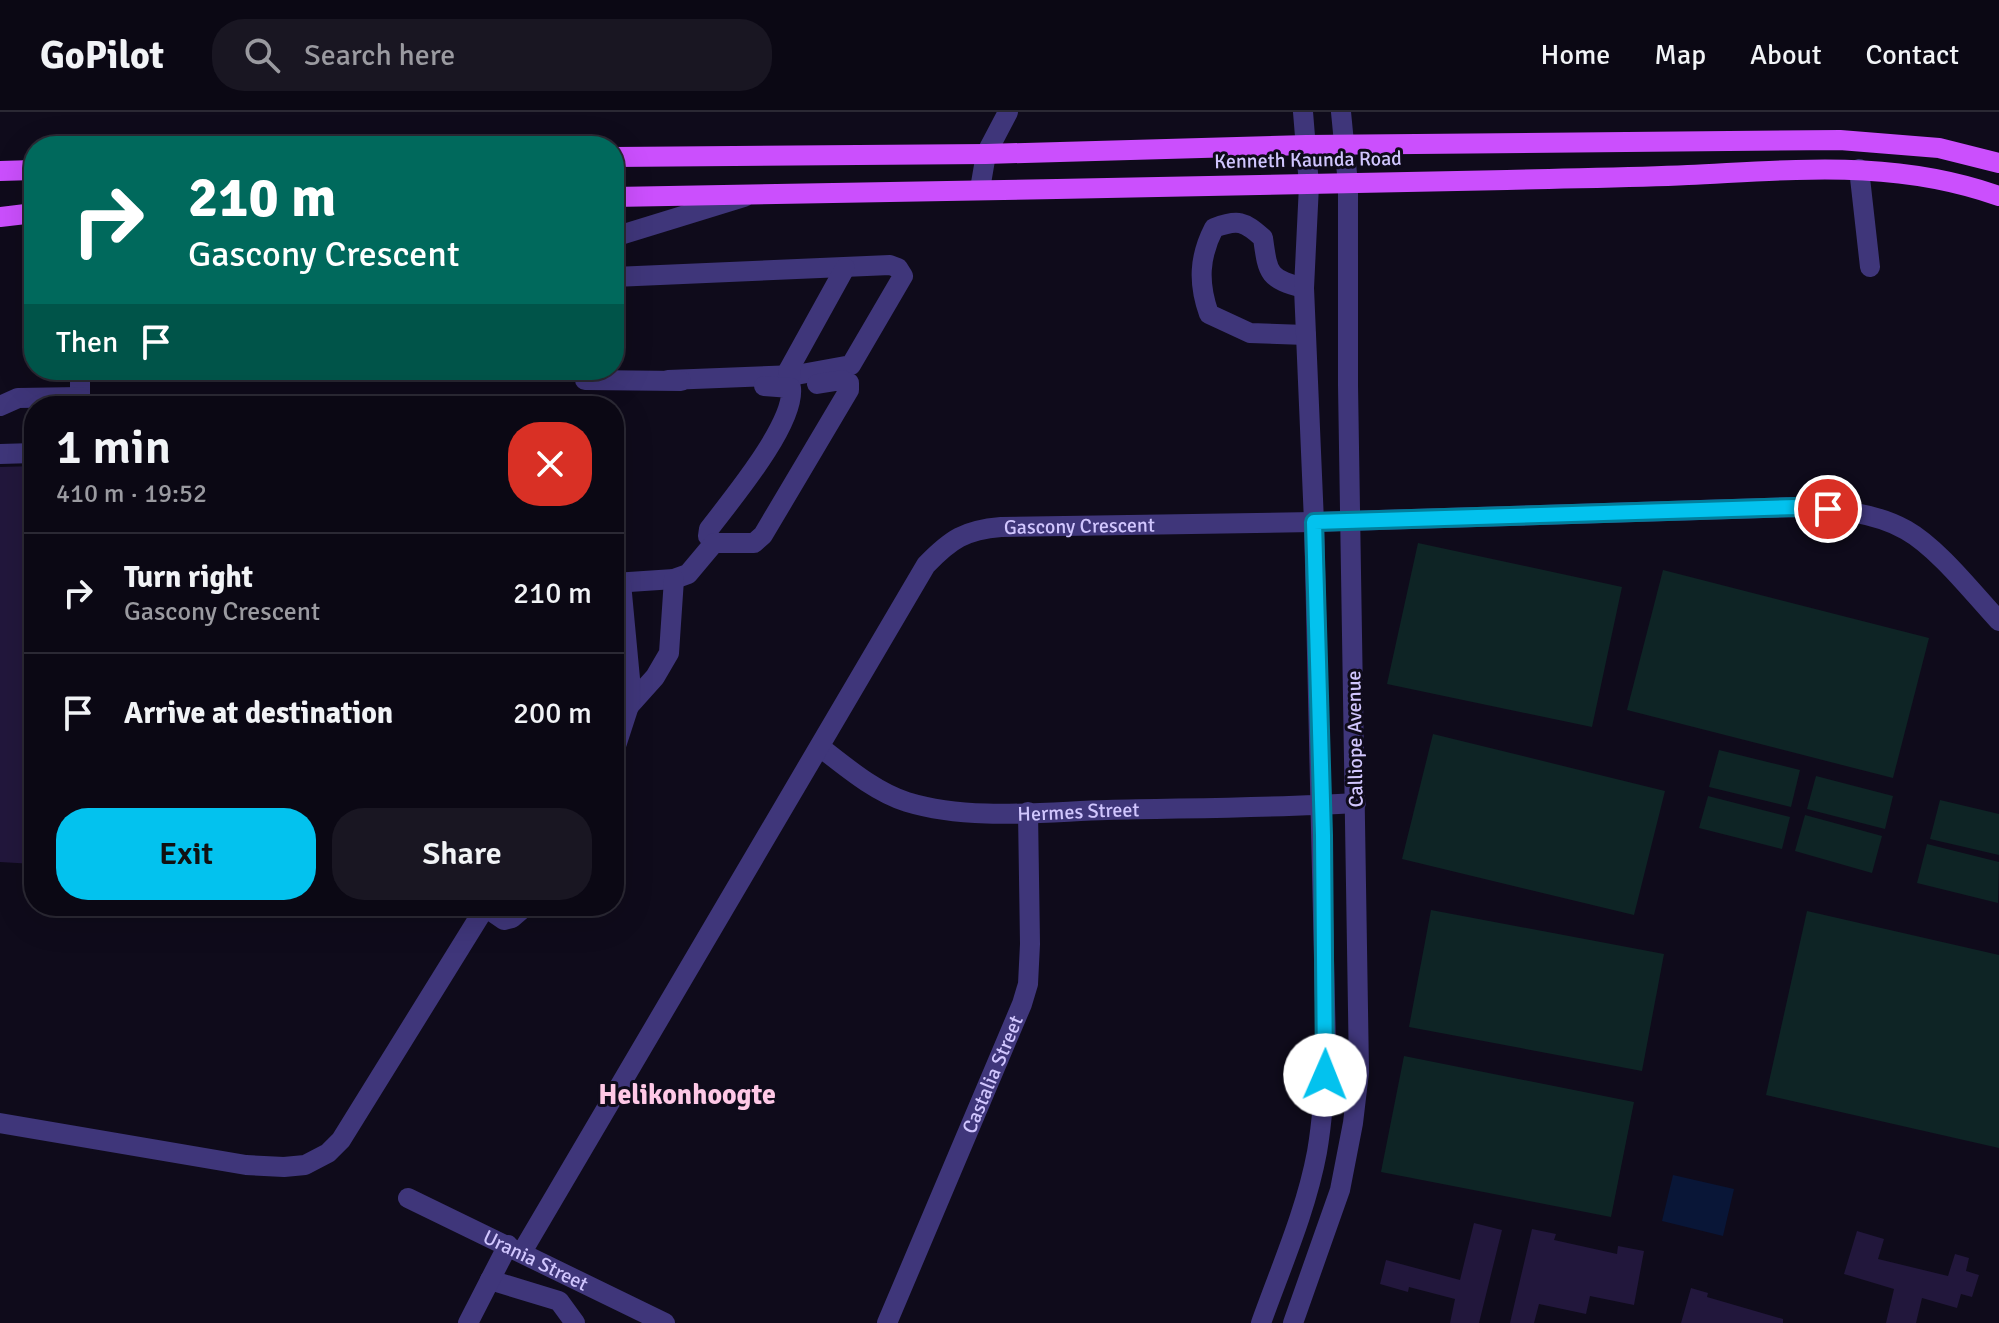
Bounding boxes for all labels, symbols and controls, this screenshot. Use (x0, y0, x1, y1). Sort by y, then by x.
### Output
search box (212, 19, 772, 91)
text: GoPilot (40, 32, 164, 79)
icon: search (240, 33, 284, 77)
text: Search here (304, 37, 455, 74)
text: Home (1541, 38, 1610, 72)
text: Map (1654, 38, 1706, 72)
text: About (1750, 38, 1822, 72)
text: Contact (1866, 38, 1959, 72)
street label: Kenneth Kaunda Road (1214, 146, 1402, 174)
text: 210 m (188, 163, 336, 232)
icon: right (56, 168, 160, 272)
text: Gascony Crescent (188, 232, 460, 277)
icon: arrive (134, 320, 178, 364)
text: Then (56, 324, 118, 361)
text: 1 min (56, 418, 171, 477)
button: close (508, 422, 592, 506)
pin (1794, 475, 1862, 543)
text: 410 m · 19:52 (56, 478, 207, 510)
icon: arrive (1806, 487, 1850, 531)
street label: Gascony Crescent (1004, 512, 1155, 539)
text: Turn right (124, 559, 253, 596)
icon: right (56, 571, 100, 615)
text: 210 m (513, 575, 592, 612)
text: Gascony Crescent (124, 596, 320, 628)
street label: Calliope Avenue (1341, 670, 1369, 808)
icon: arrive (56, 691, 100, 735)
text: Arrive at destination (124, 695, 393, 732)
text: 200 m (513, 695, 592, 732)
street label: Hermes Street (1017, 797, 1140, 826)
button: Exit (56, 808, 316, 900)
button: Share (332, 808, 592, 900)
street label: Castalia Street (956, 1012, 1028, 1137)
position arrow (1283, 1033, 1367, 1117)
district label: Helikonhoogte (598, 1078, 776, 1112)
street label: Urania Street (479, 1224, 592, 1296)

